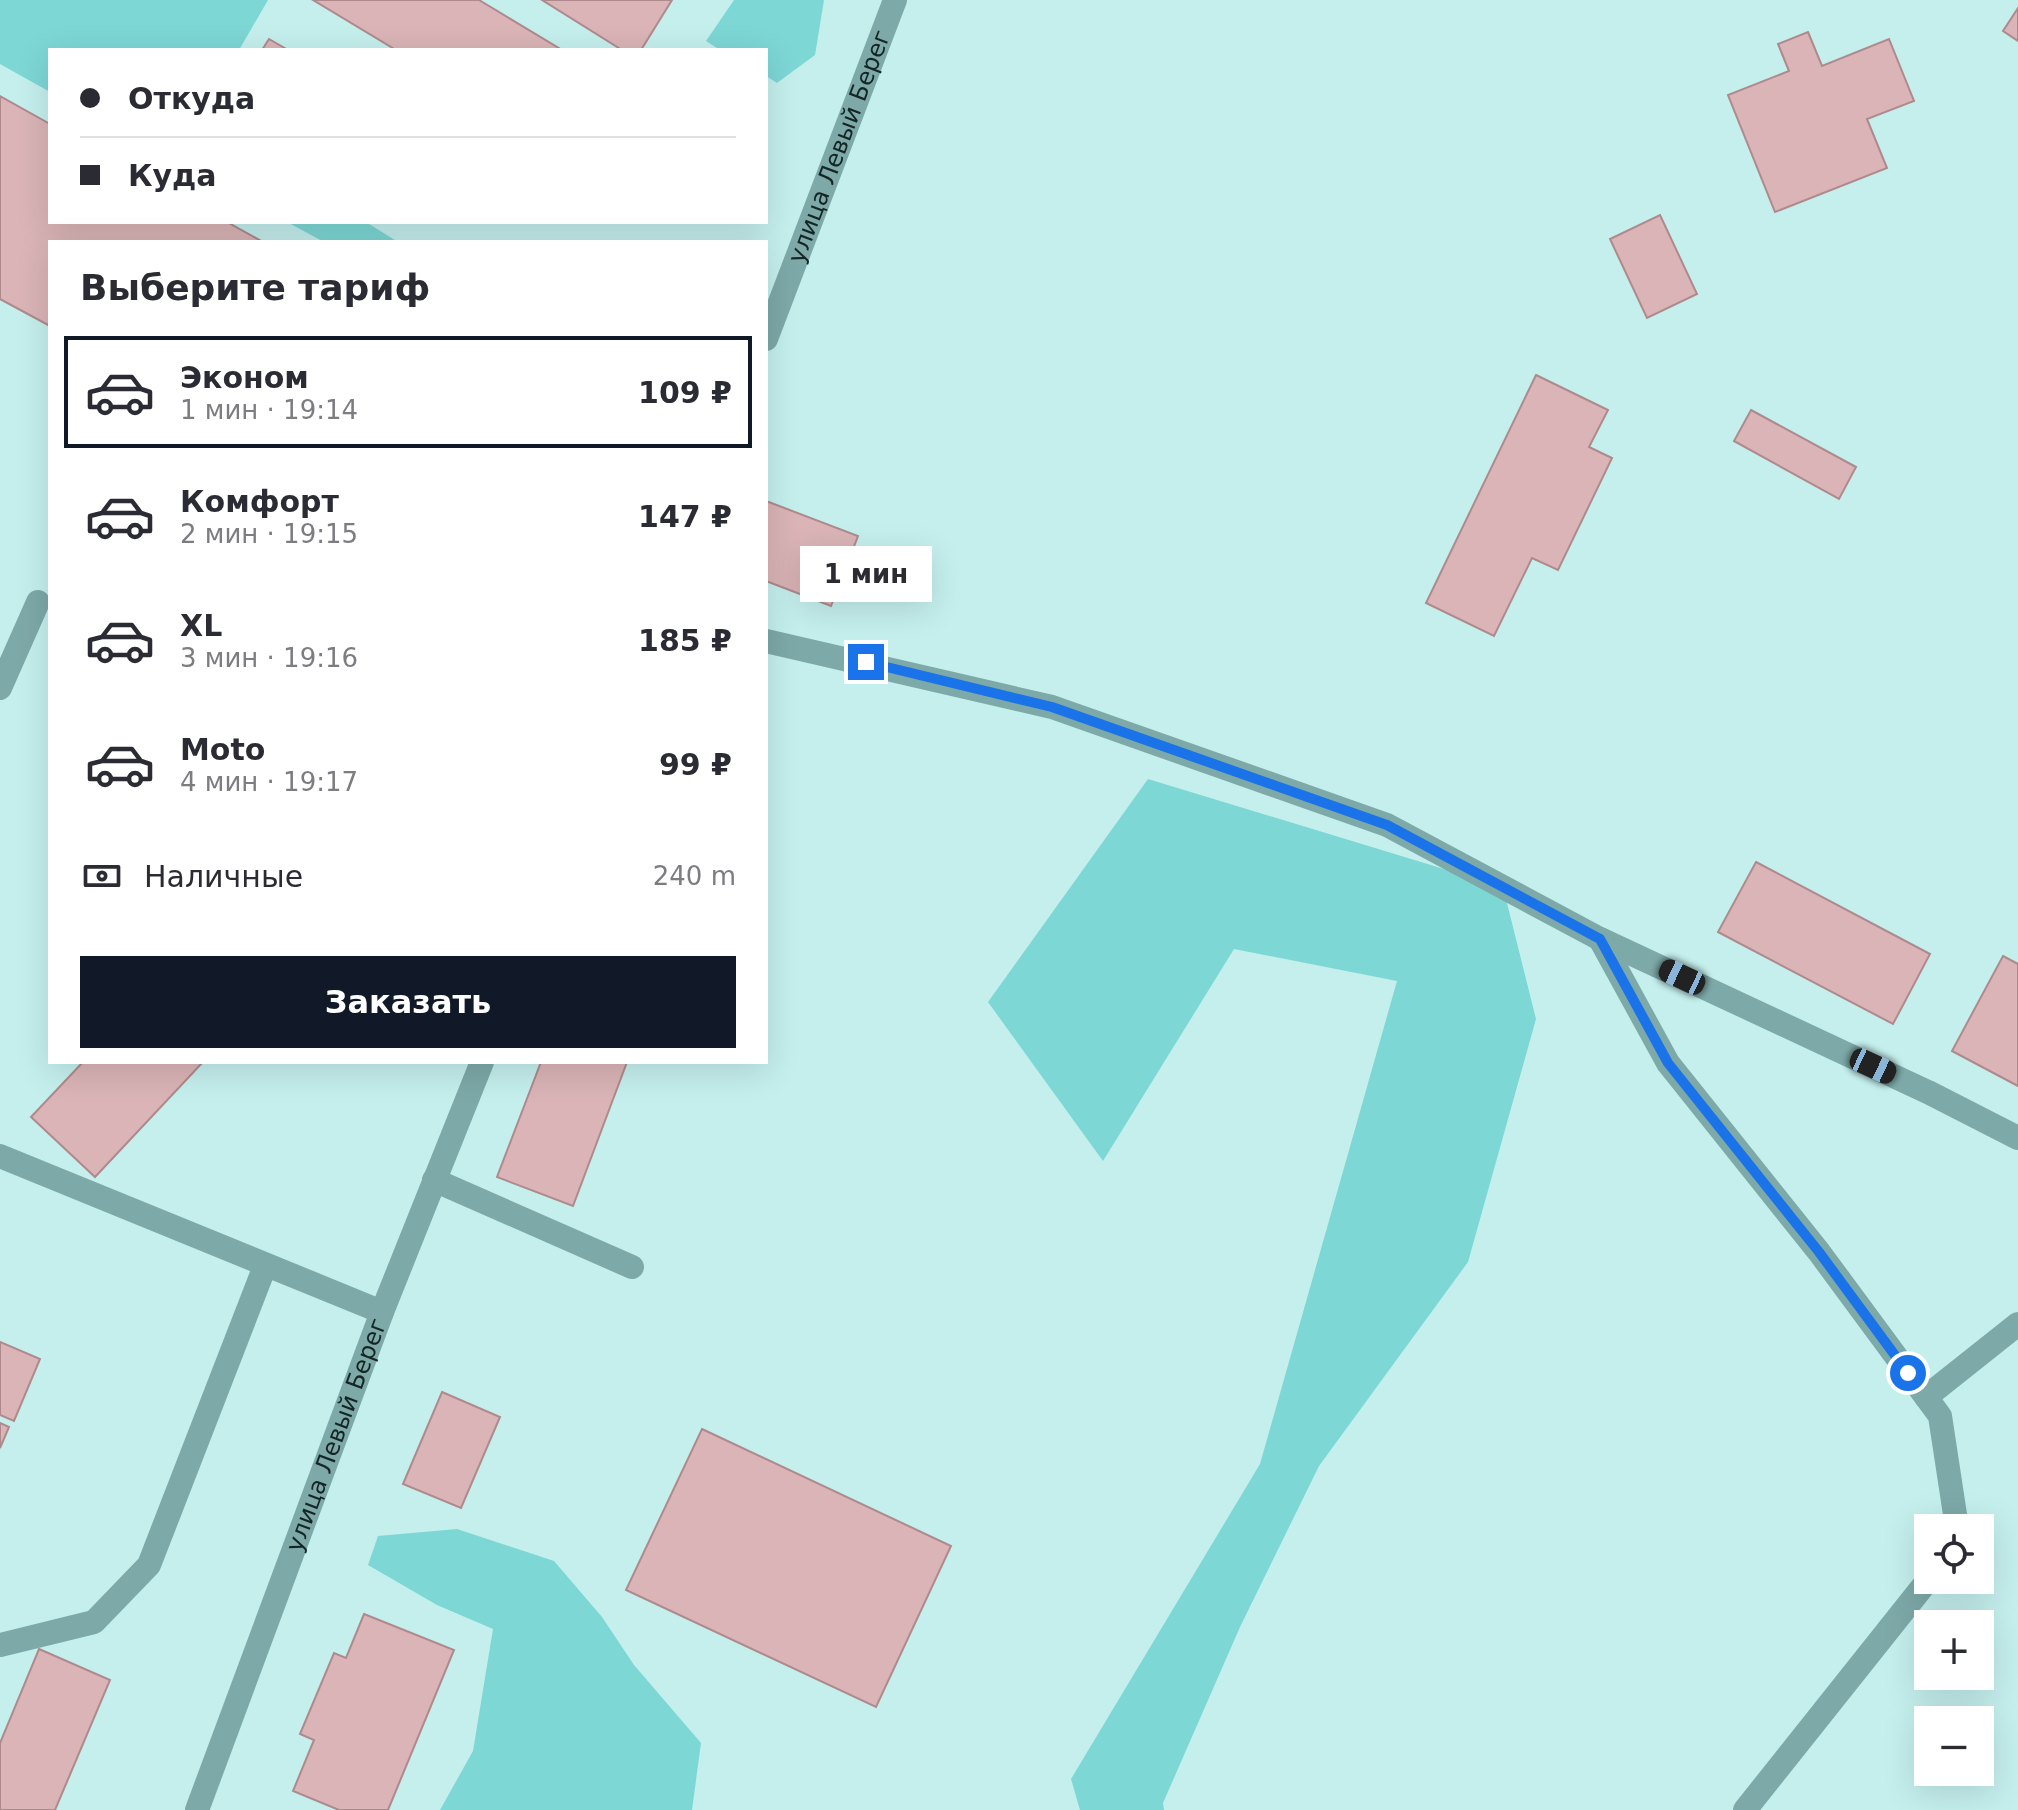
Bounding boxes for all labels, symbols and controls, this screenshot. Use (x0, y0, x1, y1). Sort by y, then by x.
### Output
street label: улица Левый Берег (782, 26, 896, 267)
text: Откуда (128, 81, 255, 116)
text: Куда (128, 158, 217, 193)
text: Выберите тариф (80, 267, 430, 308)
icon: car (84, 356, 156, 428)
text: Эконом (180, 360, 309, 395)
text: 109 ₽ (638, 375, 732, 410)
text: 1 мин · 19:14 (180, 395, 358, 425)
icon: car (84, 480, 156, 552)
text: Комфорт (180, 484, 339, 519)
text: 147 ₽ (638, 499, 732, 534)
text: 2 мин · 19:15 (180, 519, 358, 549)
callout: 1 мин (800, 546, 932, 602)
text: 1 мин (824, 559, 908, 589)
icon: car (84, 604, 156, 676)
text: XL (180, 608, 222, 643)
text: 185 ₽ (638, 623, 732, 658)
text: 3 мин · 19:16 (180, 643, 358, 673)
route end (848, 644, 884, 680)
icon: car (84, 728, 156, 800)
text: Moto (180, 732, 265, 767)
text: 99 ₽ (659, 747, 732, 782)
text: 4 мин · 19:17 (180, 767, 358, 797)
icon: cash (80, 854, 124, 898)
text: Наличные (144, 859, 303, 894)
text: 240 m (653, 861, 736, 891)
button: Заказать (80, 956, 736, 1048)
car (1655, 956, 1709, 998)
car (1846, 1045, 1900, 1087)
street label: улица Левый Берег (280, 1314, 392, 1556)
route start (1890, 1355, 1926, 1391)
map controls (1914, 1514, 1994, 1786)
button: locate (1914, 1514, 1994, 1594)
button: + (1914, 1610, 1994, 1690)
button: − (1914, 1706, 1994, 1786)

